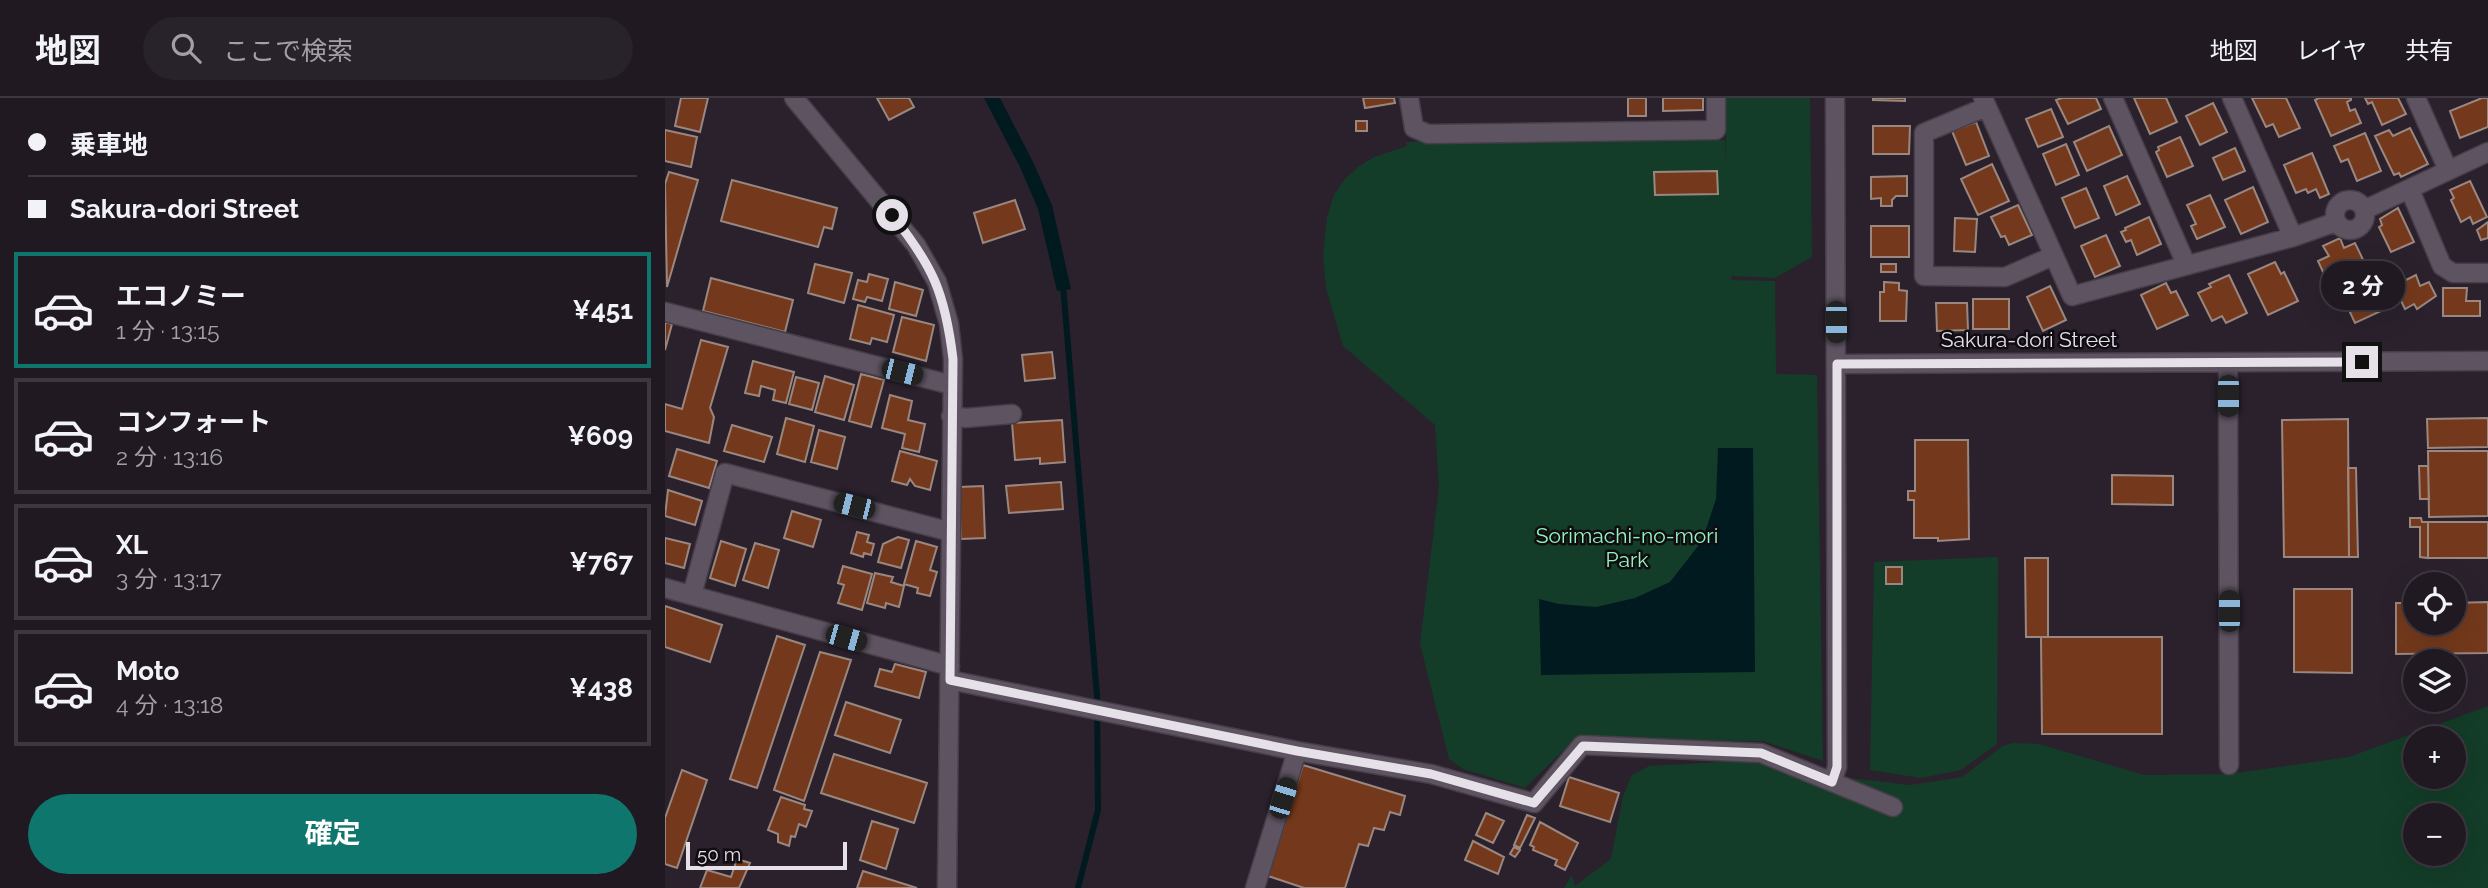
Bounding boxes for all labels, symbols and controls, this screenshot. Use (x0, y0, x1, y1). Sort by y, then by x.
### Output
search box (143, 17, 633, 80)
icon: search (167, 29, 205, 67)
text: 地図 (35, 31, 101, 70)
text: ここで検索 (223, 36, 353, 66)
text: 地図 (2210, 36, 2258, 65)
text: レイヤ (2296, 36, 2367, 65)
text: 共有 (2405, 36, 2453, 65)
text: 乗車地 (70, 130, 148, 160)
text: Sakura-dori Street (70, 194, 299, 224)
route start (876, 199, 908, 231)
callout: 2 分 (2320, 260, 2404, 310)
text: 2 分 (2342, 272, 2384, 299)
icon: car (32, 279, 95, 342)
text: エコノミー (116, 281, 246, 311)
text: ¥451 (572, 295, 633, 325)
car (1826, 301, 1847, 343)
text: 1 分 · 13:15 (116, 317, 220, 344)
street label: Sakura-dori Street (1941, 327, 2117, 352)
route end (2346, 346, 2378, 378)
car (880, 357, 925, 387)
car (2218, 375, 2239, 417)
icon: car (32, 405, 95, 468)
text: コンフォート (116, 407, 271, 437)
text: ¥609 (567, 421, 633, 451)
text: 2 分 · 13:16 (116, 443, 223, 470)
car (832, 491, 877, 521)
park label: Sorimachi-no-mori Park (1536, 523, 1718, 572)
text: XL (116, 530, 148, 560)
icon: car (32, 531, 95, 594)
text: ¥767 (570, 547, 633, 577)
text: 3 分 · 13:17 (116, 565, 222, 592)
map controls (2403, 572, 2466, 866)
button: locate (2403, 572, 2466, 635)
car (2219, 590, 2240, 632)
car (823, 622, 870, 654)
button: layers (2403, 649, 2466, 712)
text: Moto (116, 656, 179, 686)
icon: car (32, 657, 95, 720)
text: ¥438 (569, 673, 633, 703)
text: 4 分 · 13:18 (116, 691, 223, 718)
button: + (2403, 726, 2466, 789)
car (1267, 775, 1300, 821)
button: 確定 (28, 794, 637, 874)
button: − (2403, 803, 2466, 866)
scale bar (686, 839, 847, 871)
text: 50 m (697, 843, 741, 865)

